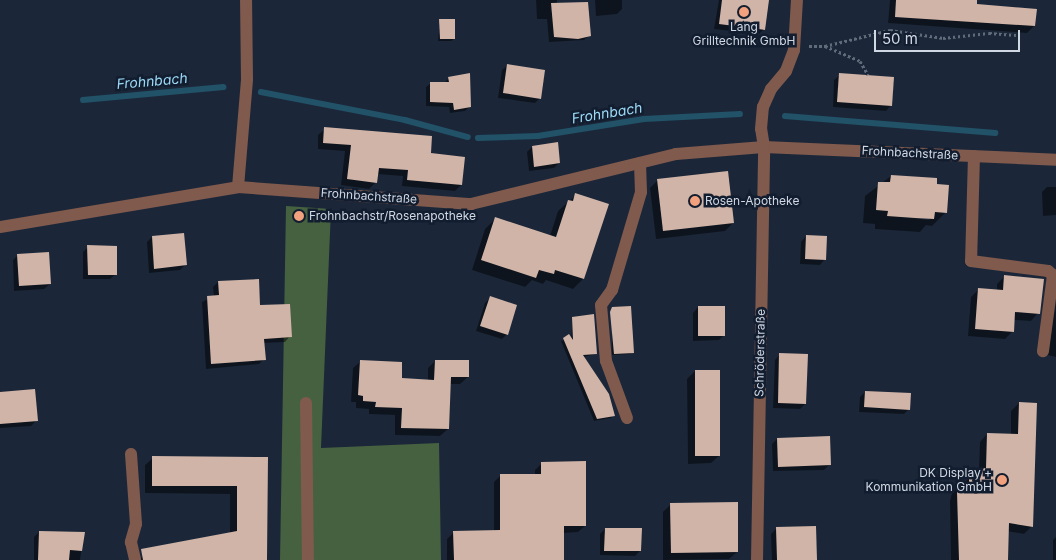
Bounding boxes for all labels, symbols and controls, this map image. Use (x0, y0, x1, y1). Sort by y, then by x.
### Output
marker: Lang Grilltechnik GmbH (738, 6, 750, 18)
place label: Lang Grilltechnik GmbH (693, 20, 795, 48)
scale bar (876, 20, 1022, 52)
text: 50 m (882, 29, 918, 48)
water label: Frohnbach (116, 70, 188, 92)
water label: Frohnbach (570, 99, 644, 127)
street label: Frohnbachstraße (861, 143, 959, 163)
street label: Frohnbachstraße (320, 185, 418, 207)
place label: Rosen-Apotheke (705, 194, 799, 208)
marker: Rosen-Apotheke (689, 195, 701, 207)
place label: Frohnbachstr/Rosenapotheke (309, 209, 476, 223)
marker: Frohnbachstr/Rosenapotheke (293, 210, 305, 222)
street label: Schröderstraße (752, 309, 768, 397)
place label: DK Display + Kommunikation GmbH (866, 466, 992, 494)
marker: DK Display + Kommunikation GmbH (996, 474, 1008, 486)

